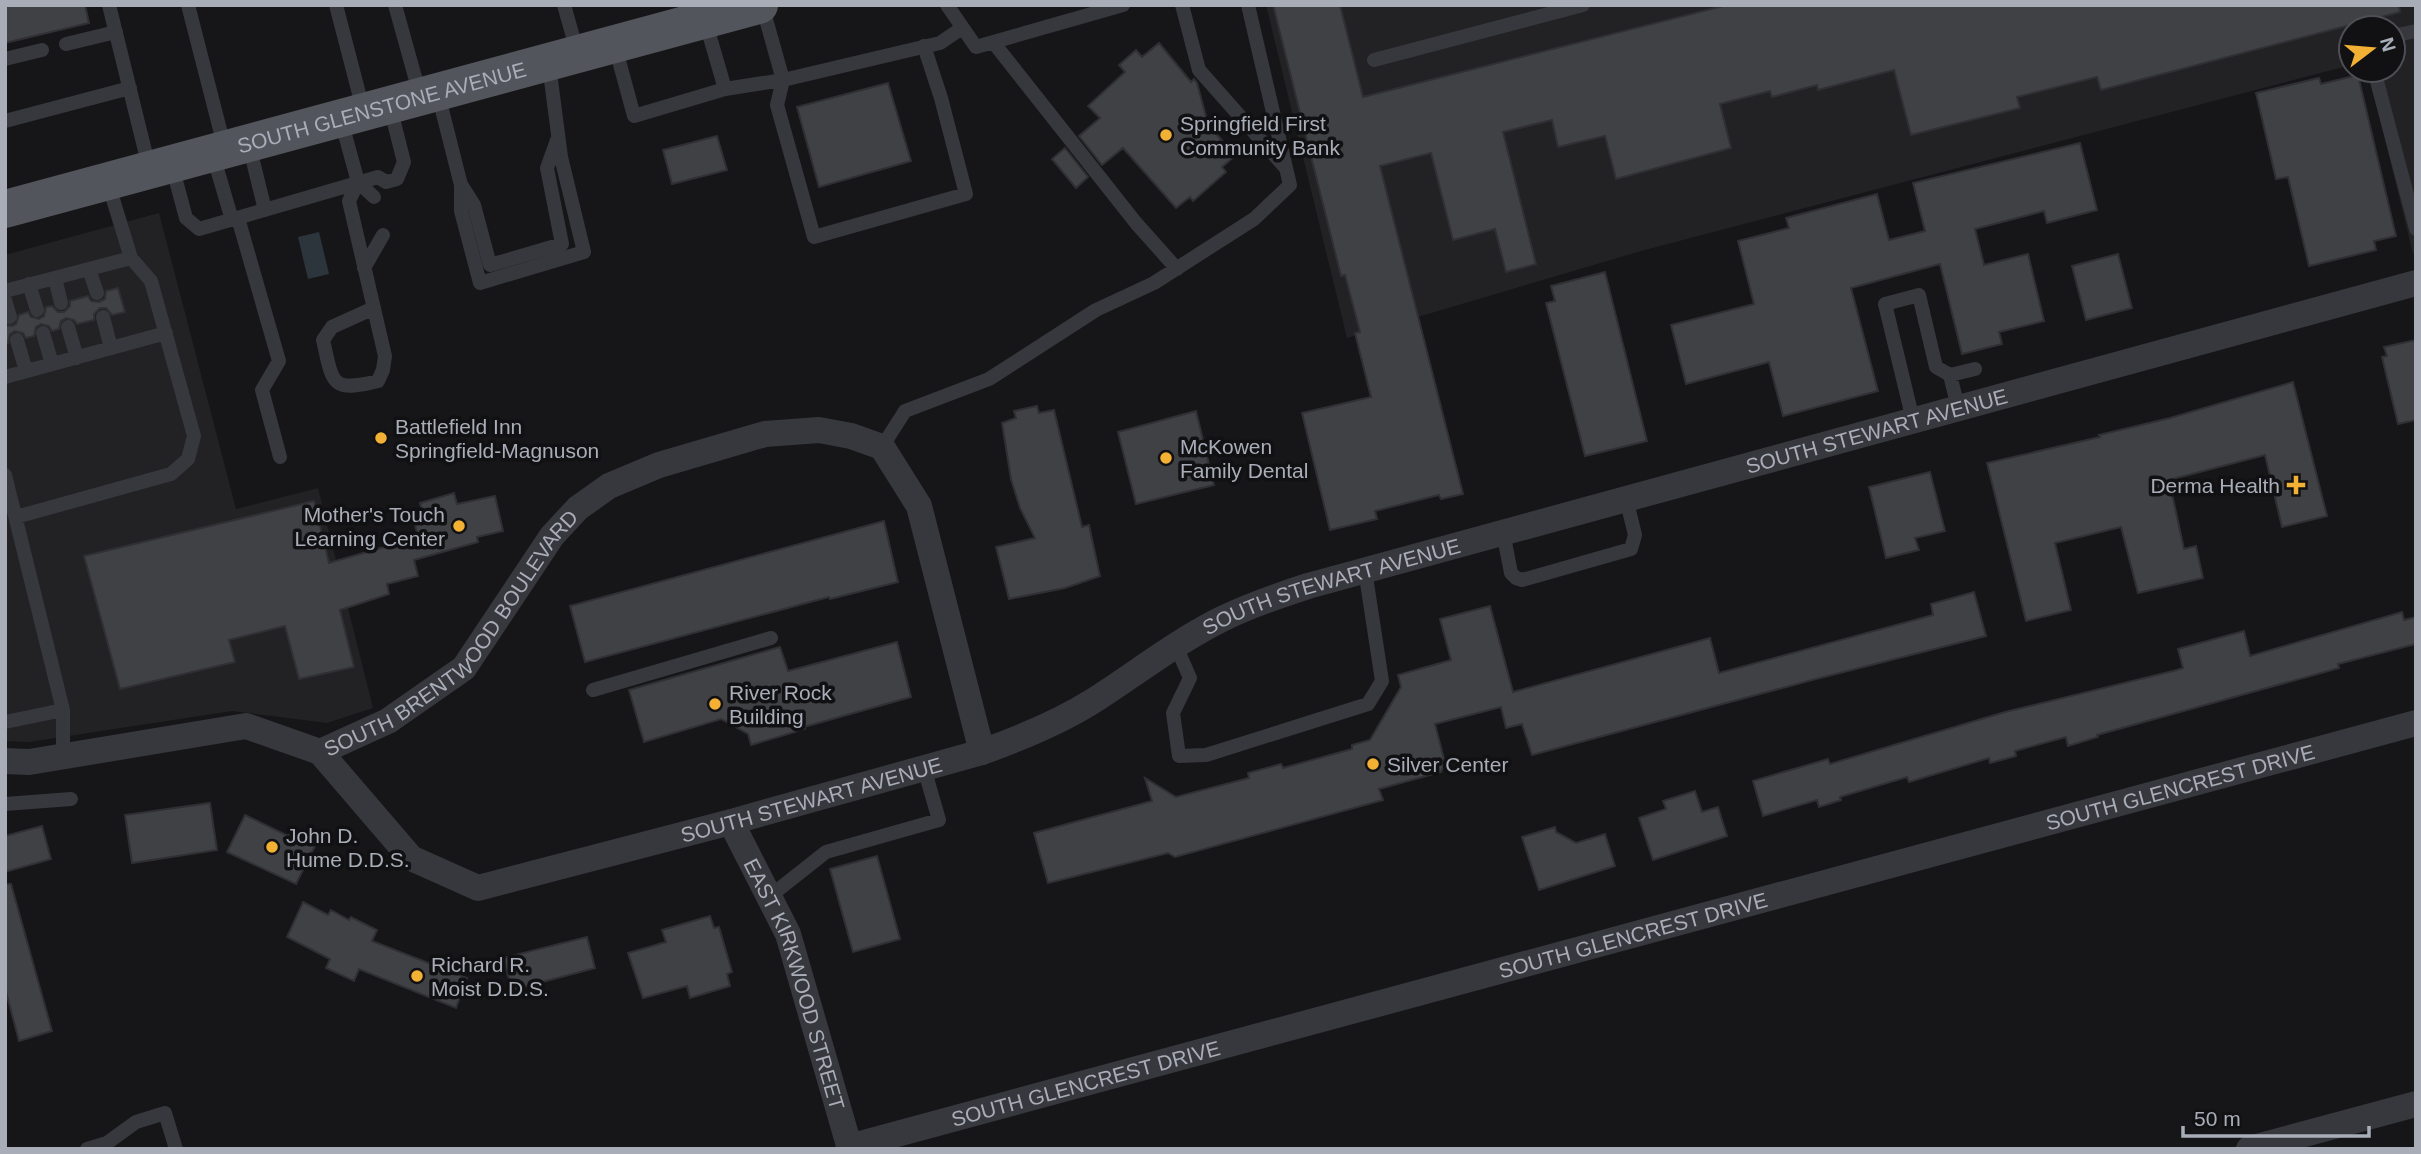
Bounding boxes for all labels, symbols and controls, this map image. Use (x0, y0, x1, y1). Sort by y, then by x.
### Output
north arrow (2337, 14, 2407, 84)
text: N (2376, 35, 2400, 54)
street label: SOUTH GLENSTONE AVENUE (235, 57, 528, 157)
place label: Springfield First Community Bank (1180, 112, 1340, 159)
marker: Springfield First Community Bank (1158, 127, 1174, 143)
street label: SOUTH STEWART AVENUE (1743, 384, 2010, 477)
place label: Battlefield Inn Springfield-Magnuson (395, 415, 599, 462)
marker: Battlefield Inn Springfield-Magnuson (373, 430, 389, 446)
place label: McKowen Family Dental (1180, 435, 1308, 482)
marker: McKowen Family Dental (1158, 450, 1174, 466)
place label: Derma Health (2150, 474, 2280, 497)
marker: Derma Health (2286, 475, 2306, 495)
place label: Mother's Touch Learning Center (294, 503, 445, 550)
street label: SOUTH BRENTWOOD BOULEVARD (320, 505, 582, 760)
marker: Mother's Touch Learning Center (451, 518, 467, 534)
street label: SOUTH STEWART AVENUE (1198, 533, 1463, 639)
place label: River Rock Building (729, 681, 832, 728)
marker: River Rock Building (707, 696, 723, 712)
street label: SOUTH GLENCREST DRIVE (2043, 739, 2317, 834)
street label: SOUTH STEWART AVENUE (678, 752, 945, 846)
place label: Silver Center (1387, 753, 1508, 776)
marker: Silver Center (1365, 756, 1381, 772)
place label: John D. Hume D.D.S. (286, 824, 410, 871)
marker: John D. Hume D.D.S. (264, 839, 280, 855)
street label: EAST KIRKWOOD STREET (740, 854, 850, 1112)
street label: SOUTH GLENCREST DRIVE (1496, 888, 1770, 982)
place label: Richard R. Moist D.D.S. (431, 953, 549, 1000)
marker: Richard R. Moist D.D.S. (409, 968, 425, 984)
street label: SOUTH GLENCREST DRIVE (949, 1036, 1222, 1130)
scale bar (2183, 1094, 2368, 1138)
text: 50 m (2194, 1107, 2241, 1130)

